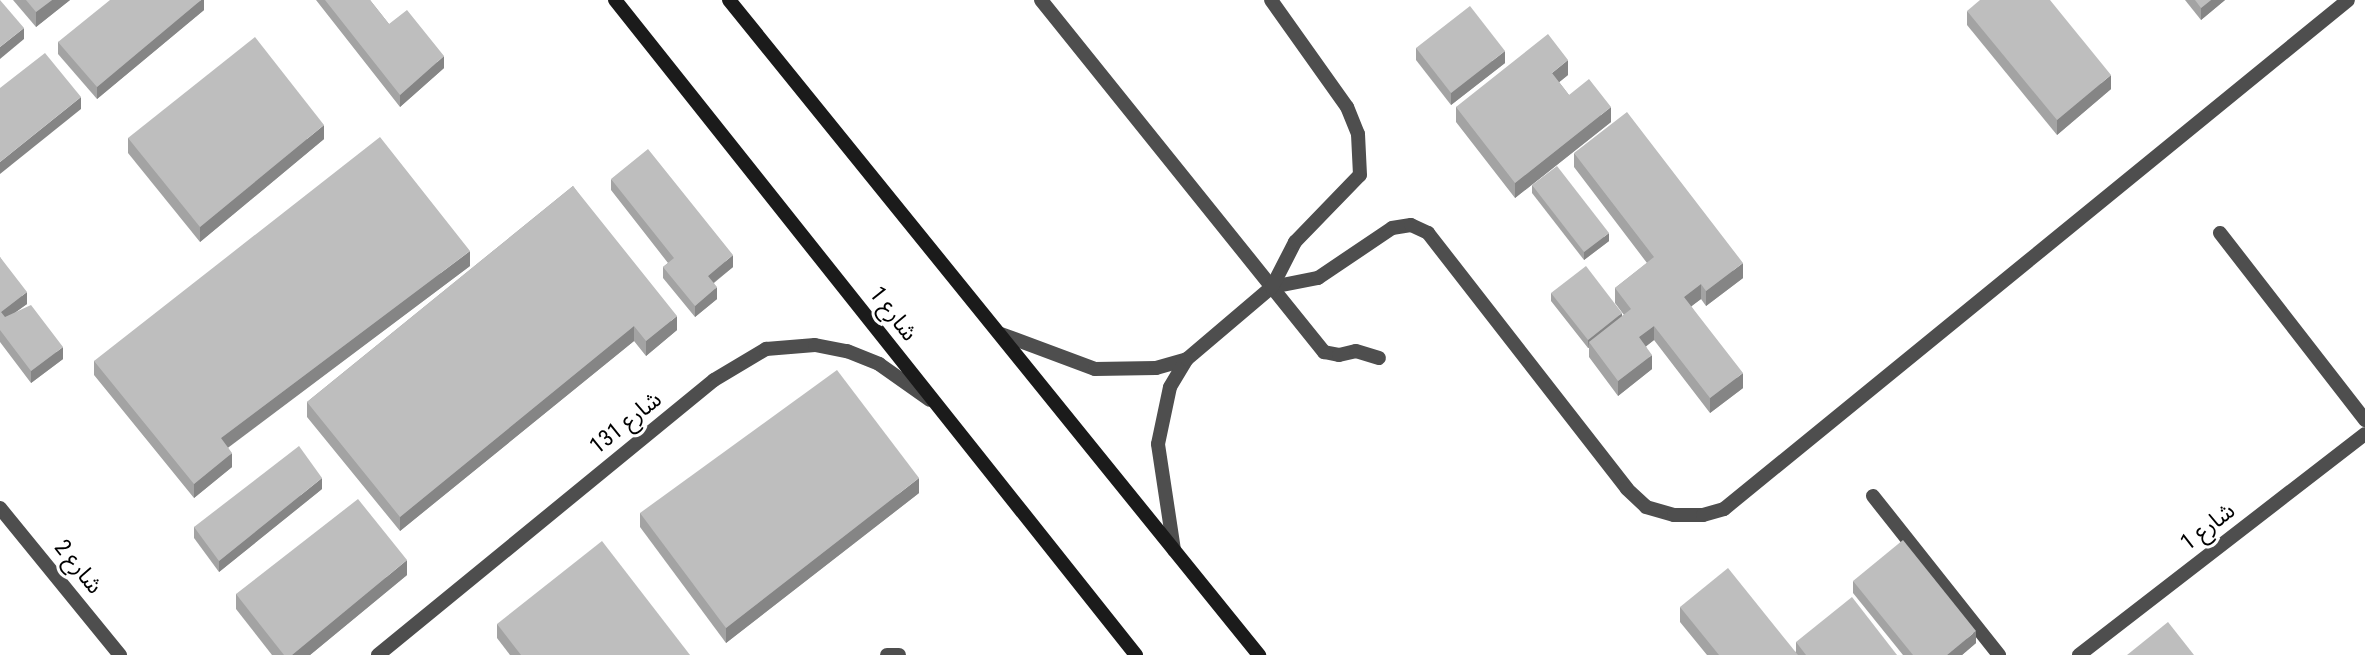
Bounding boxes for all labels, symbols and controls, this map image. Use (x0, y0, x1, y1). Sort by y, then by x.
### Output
street label: شارع 1 (863, 281, 923, 347)
street label: شارع 131 (585, 386, 667, 460)
street label: شارع 1 (2175, 497, 2241, 557)
street label: شارع 2 (48, 534, 108, 600)

